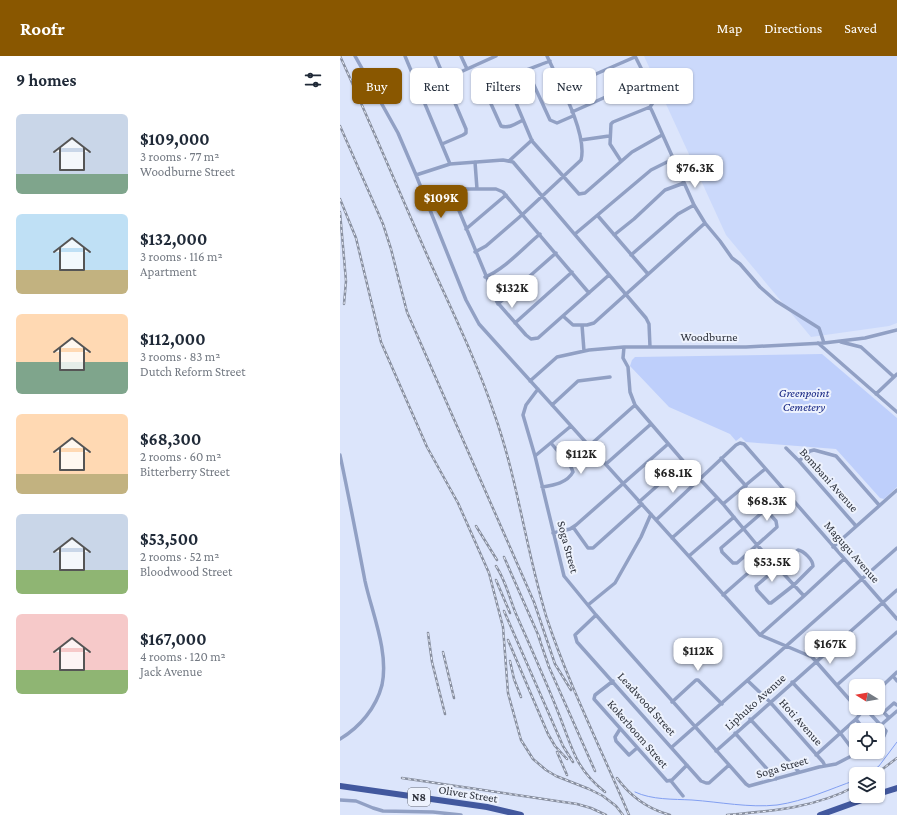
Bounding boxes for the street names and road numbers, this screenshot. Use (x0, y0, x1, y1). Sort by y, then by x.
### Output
street label: Woodburne (680, 330, 738, 344)
street label: Bombani Avenue (797, 445, 861, 515)
street label: Magugu Avenue (821, 518, 883, 586)
street label: Soga Street (554, 519, 582, 576)
street label: Leadwood Street (615, 669, 680, 739)
street label: Liphuko Avenue (722, 671, 788, 733)
street label: Hoti Avenue (776, 696, 826, 748)
street label: Kokerboom Street (605, 697, 672, 772)
street label: Soga Street (754, 753, 810, 781)
street label: Oliver Street (437, 782, 500, 806)
road number: N8 (408, 788, 430, 806)

